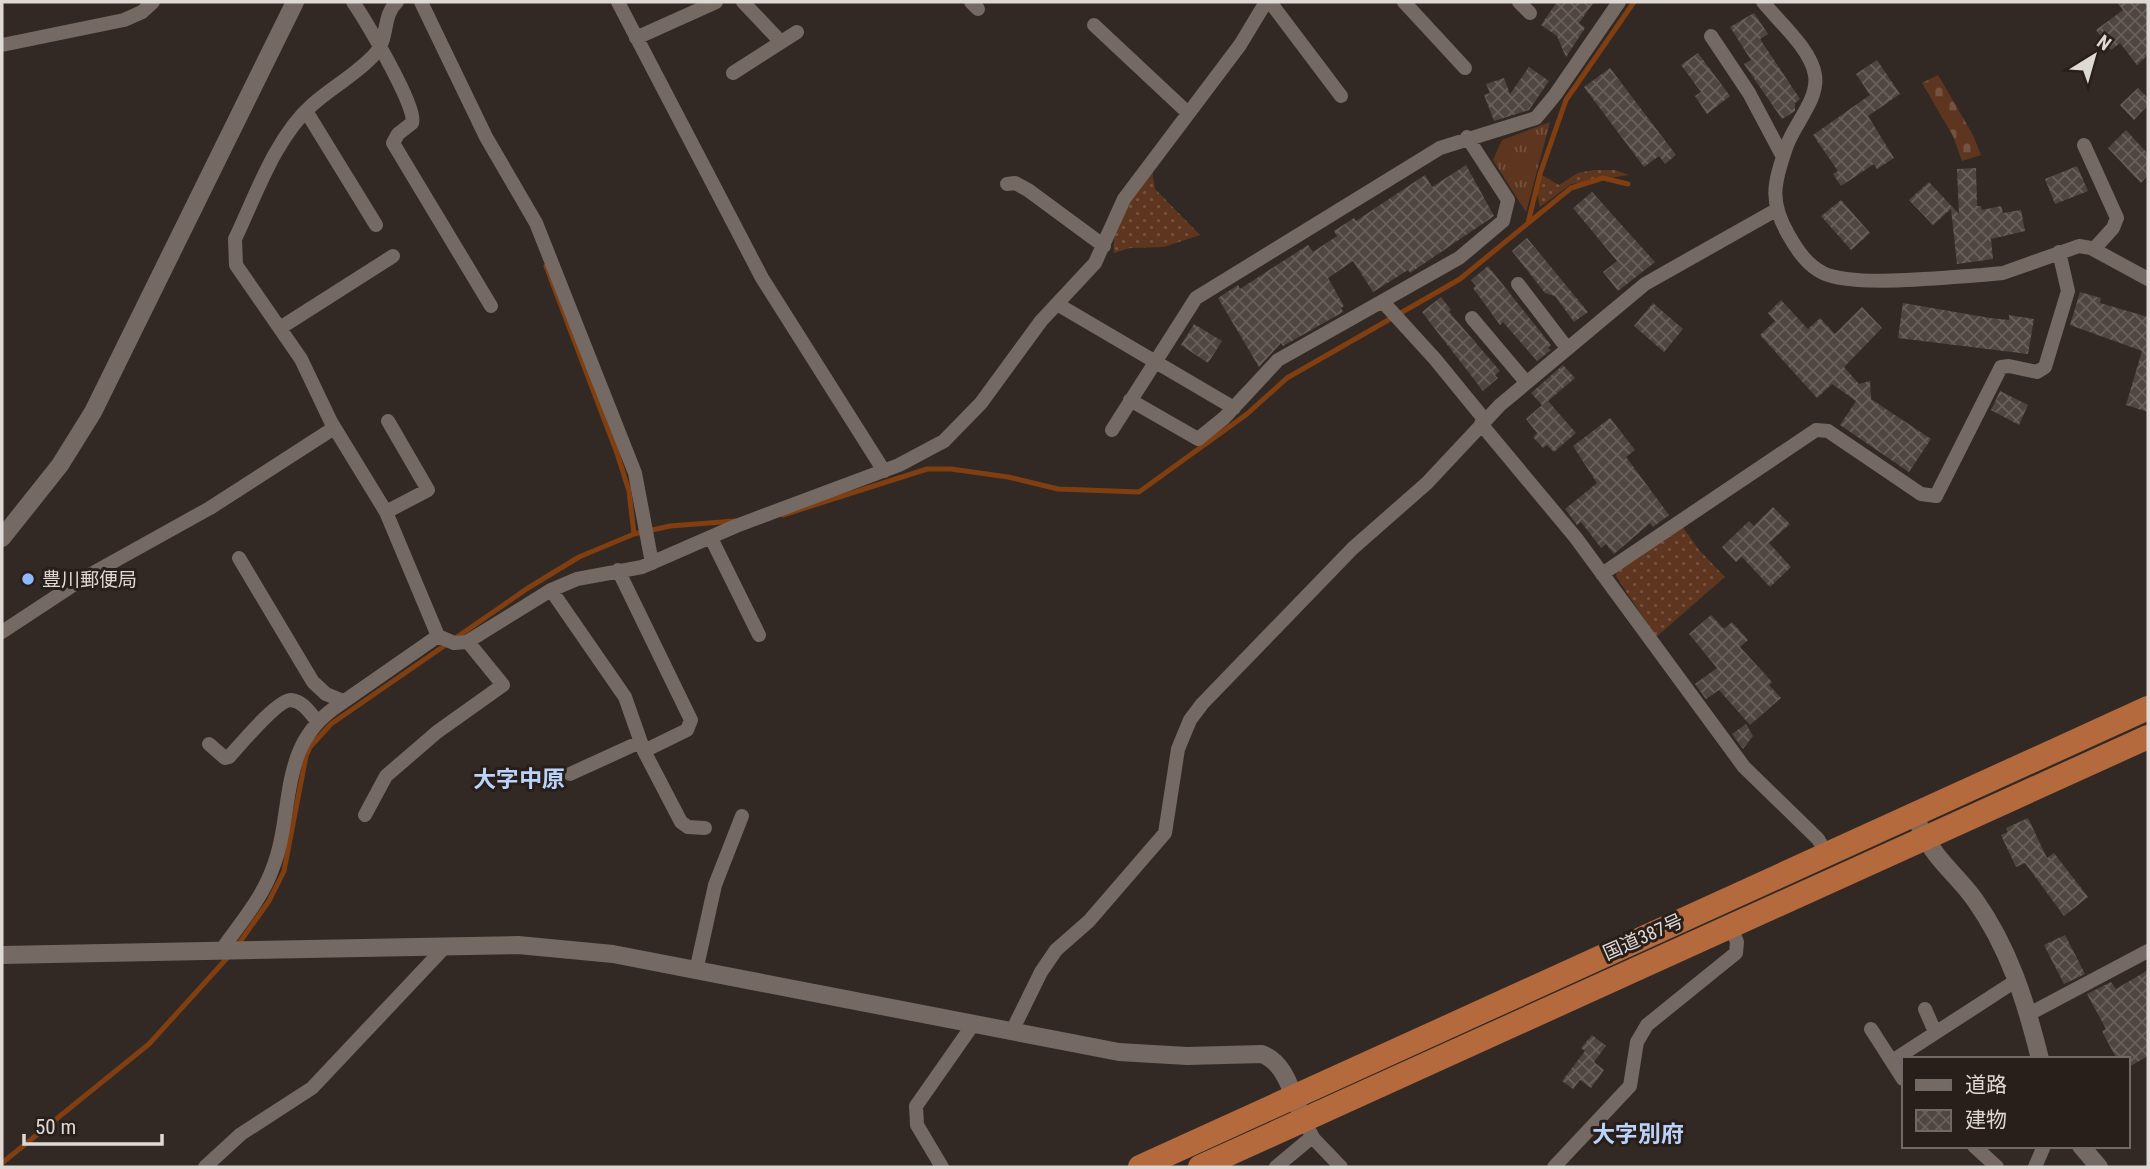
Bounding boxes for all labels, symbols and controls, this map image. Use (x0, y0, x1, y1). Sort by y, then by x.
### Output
north arrow (2059, 21, 2129, 91)
text: N (2092, 30, 2115, 56)
place label: 豊川郵便局 (42, 568, 137, 591)
marker: 豊川郵便局 (20, 571, 36, 587)
district label: 大字中原 (473, 766, 565, 793)
street label: 国道387号 (1599, 909, 1687, 965)
legend (1902, 1057, 2129, 1148)
text: 道路 (1965, 1073, 2007, 1097)
scale bar (24, 1102, 163, 1146)
text: 建物 (1965, 1108, 2007, 1132)
text: 50 m (35, 1115, 76, 1139)
district label: 大字別府 (1592, 1121, 1684, 1148)

